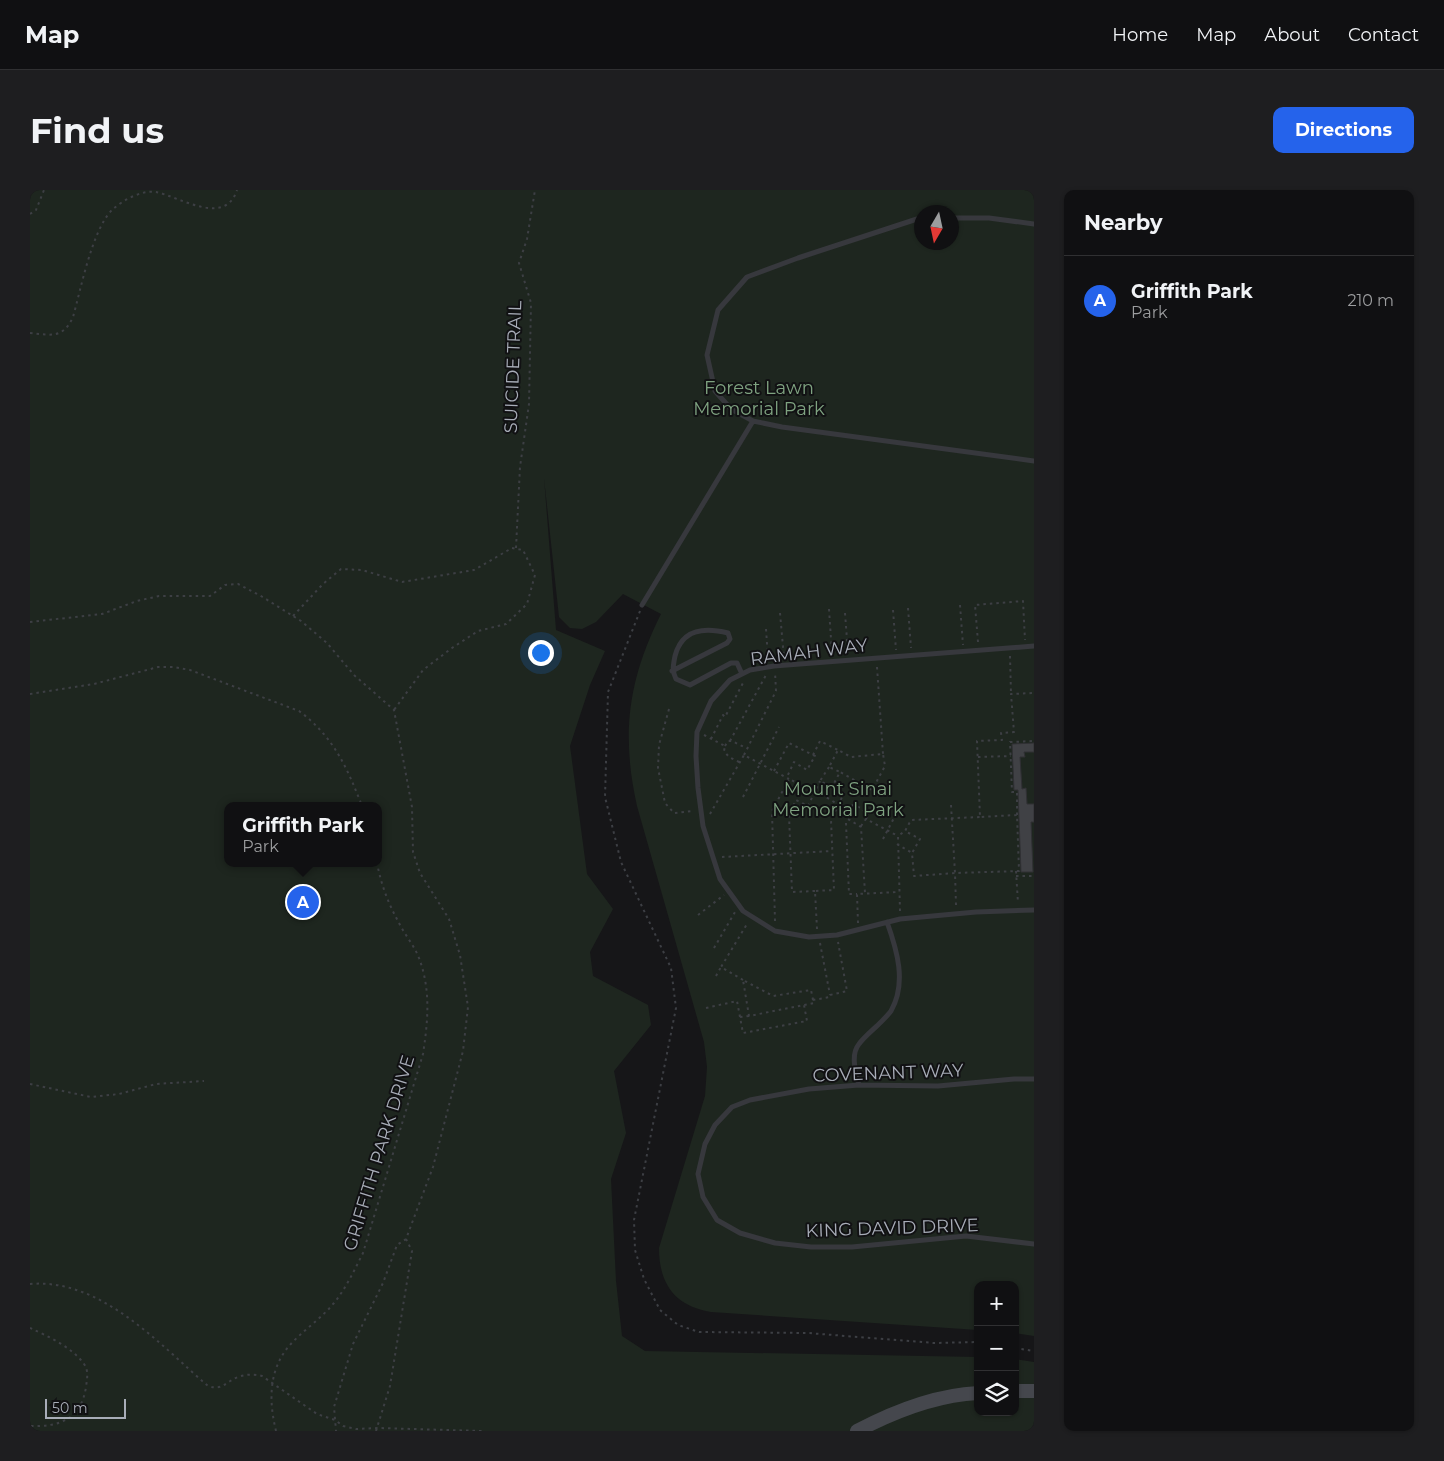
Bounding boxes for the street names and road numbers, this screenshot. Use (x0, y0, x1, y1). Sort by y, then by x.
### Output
street label: SUICIDE TRAIL (500, 300, 526, 434)
street label: RAMAH WAY (749, 634, 870, 670)
street label: GRIFFITH PARK DRIVE (339, 1053, 419, 1253)
street label: COVENANT WAY (812, 1059, 965, 1087)
street label: KING DAVID DRIVE (805, 1214, 979, 1242)

